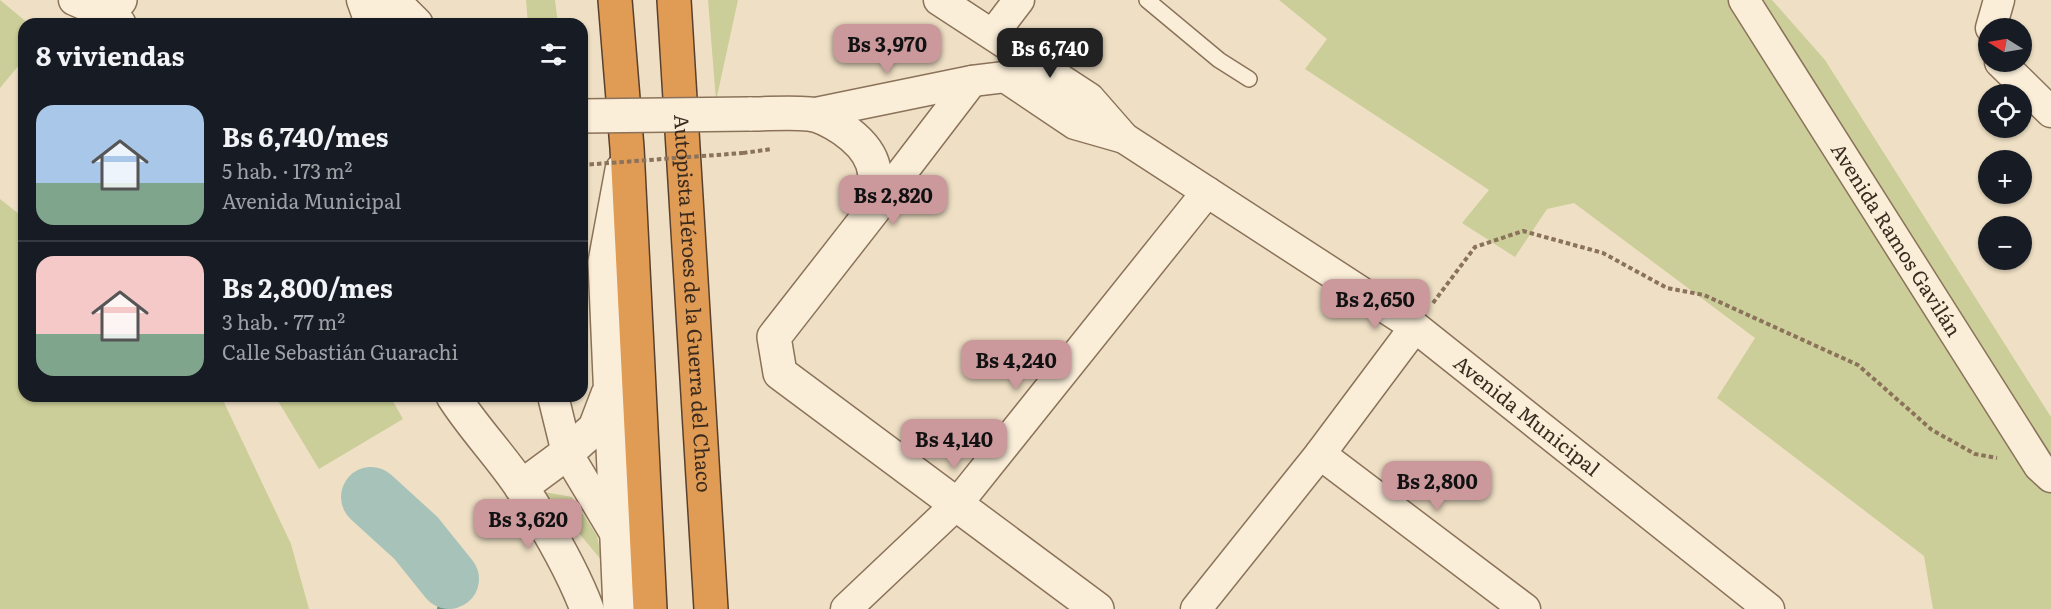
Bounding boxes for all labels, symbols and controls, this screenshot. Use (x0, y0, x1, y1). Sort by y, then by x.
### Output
north arrow (1978, 18, 2032, 72)
map controls (1978, 18, 2032, 270)
pin: Bs 3,970 (825, 24, 949, 75)
text: Bs 3,970 (847, 28, 927, 58)
pin: Bs 6,740 (988, 28, 1112, 79)
text: Bs 6,740 (1011, 32, 1089, 62)
text: 8 viviendas (36, 35, 184, 74)
icon: filters (537, 38, 570, 71)
button: locate (1978, 84, 2032, 138)
street label: Autopista Héroes de la Guerra del Chaco (668, 113, 721, 493)
text: Bs 6,740/mes (222, 116, 388, 155)
icon: home (84, 129, 156, 201)
street label: Avenida Ramos Gavilán (1825, 136, 1970, 342)
button: + (1978, 150, 2032, 204)
text: 5 hab. · 173 m² (222, 155, 353, 185)
pin: Bs 2,820 (831, 175, 955, 226)
text: Bs 2,820 (853, 179, 933, 209)
text: Avenida Municipal (222, 185, 401, 215)
button: − (1978, 216, 2032, 270)
text: Bs 2,800/mes (222, 267, 393, 306)
pin: Bs 2,650 (1313, 279, 1437, 330)
icon: home (84, 280, 156, 352)
text: Bs 2,650 (1335, 283, 1415, 313)
text: 3 hab. · 77 m² (222, 306, 345, 336)
text: Calle Sebastián Guarachi (222, 336, 458, 366)
pin: Bs 4,240 (954, 340, 1078, 391)
text: Bs 4,240 (975, 344, 1057, 374)
street label: Avenida Municipal (1448, 347, 1608, 482)
pin: Bs 4,140 (892, 419, 1016, 470)
text: Bs 4,140 (915, 423, 993, 453)
pin: Bs 2,800 (1375, 461, 1499, 512)
text: Bs 2,800 (1396, 465, 1478, 495)
pin: Bs 3,620 (466, 499, 590, 550)
text: Bs 3,620 (488, 503, 568, 533)

